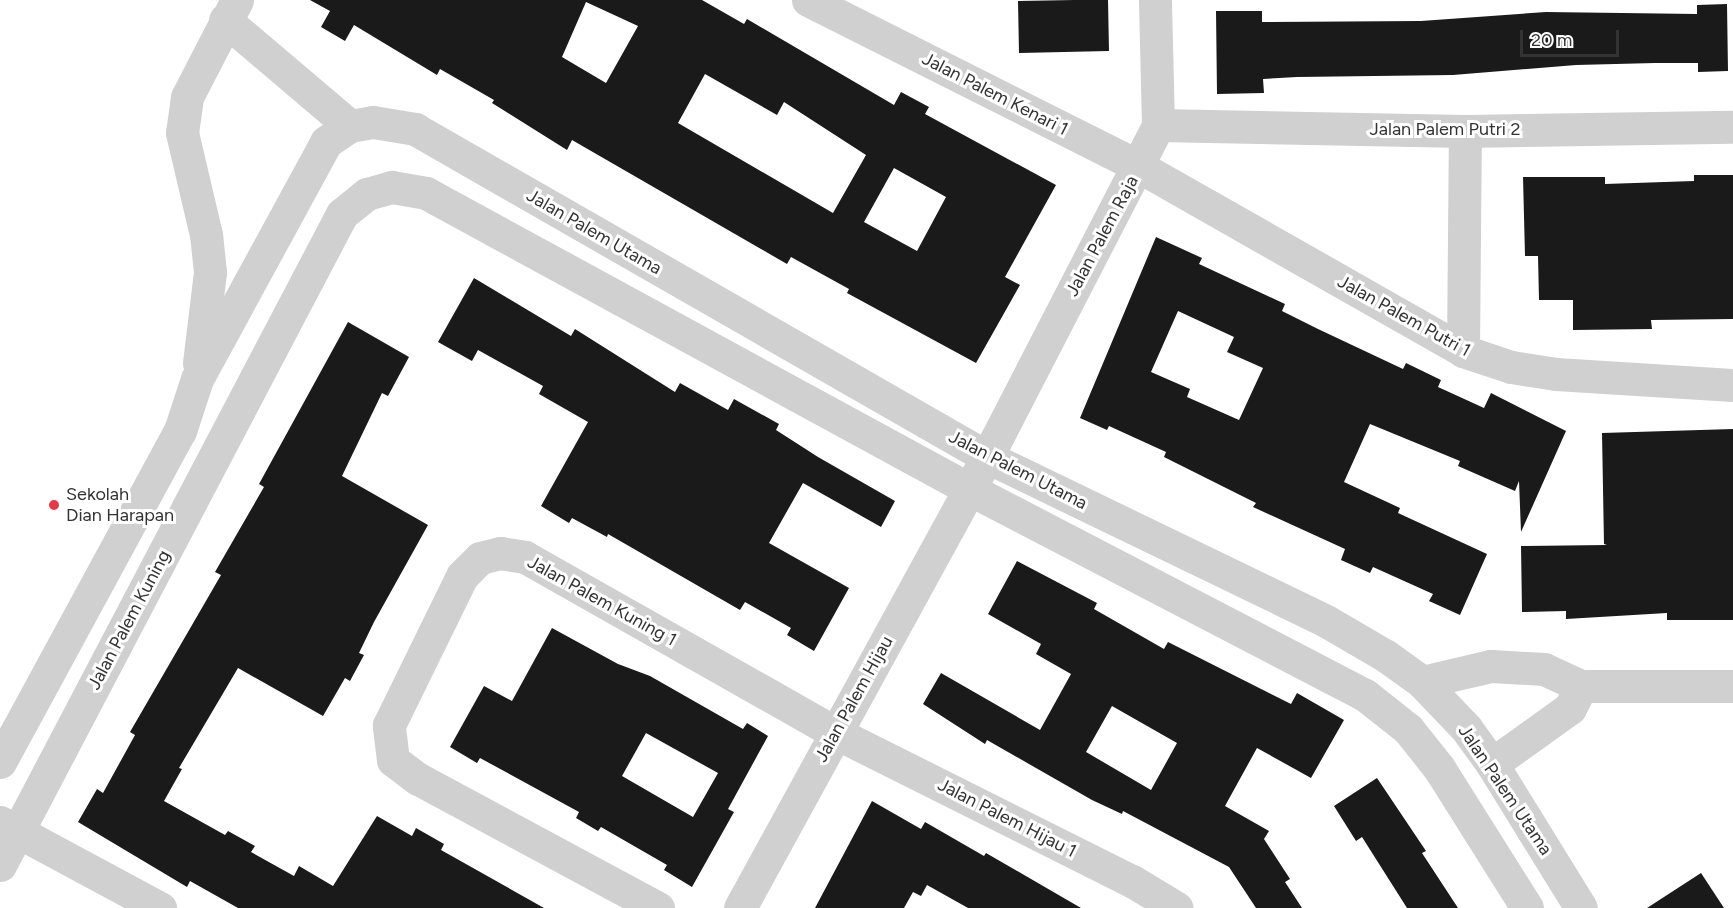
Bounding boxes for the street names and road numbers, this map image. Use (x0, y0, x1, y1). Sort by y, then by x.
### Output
street label: Jalan Palem Kenari 1 (918, 48, 1072, 140)
street label: Jalan Palem Putri 2 (1369, 118, 1521, 140)
street label: Jalan Palem Raja (1061, 172, 1143, 300)
street label: Jalan Palem Utama (523, 185, 665, 279)
street label: Jalan Palem Putri 1 (1334, 271, 1474, 361)
street label: Jalan Palem Utama (945, 426, 1091, 514)
street label: Jalan Palem Kuning (83, 547, 175, 693)
street label: Jalan Palem Kuning 1 (524, 551, 680, 651)
street label: Jalan Palem Hijau (810, 632, 898, 766)
street label: Jalan Palem Utama (1453, 721, 1557, 859)
street label: Jalan Palem Hijau 1 (934, 774, 1080, 862)

